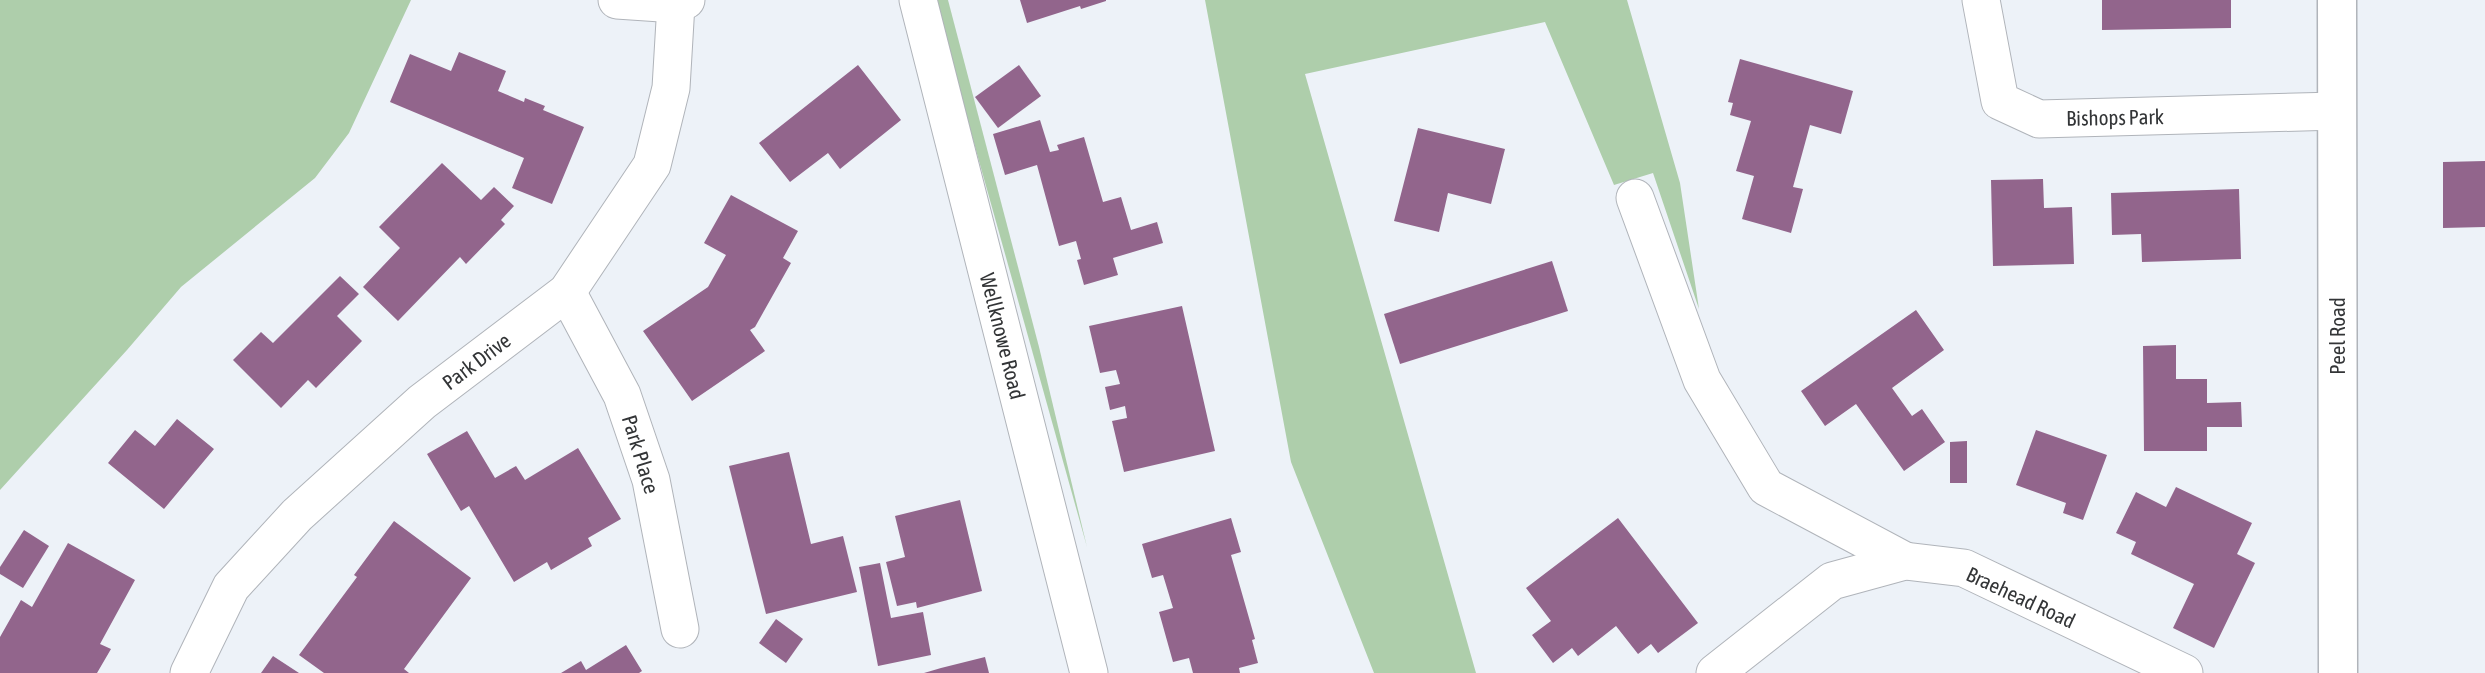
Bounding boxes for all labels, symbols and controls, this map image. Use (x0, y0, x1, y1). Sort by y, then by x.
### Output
street label: Bishops Park (2066, 104, 2164, 130)
street label: Wellknowe Road (976, 270, 1030, 402)
street label: Peel Road (2325, 297, 2349, 375)
street label: Park Drive (437, 328, 515, 394)
street label: Park Place (618, 412, 664, 496)
street label: Braehead Road (1963, 561, 2079, 633)

